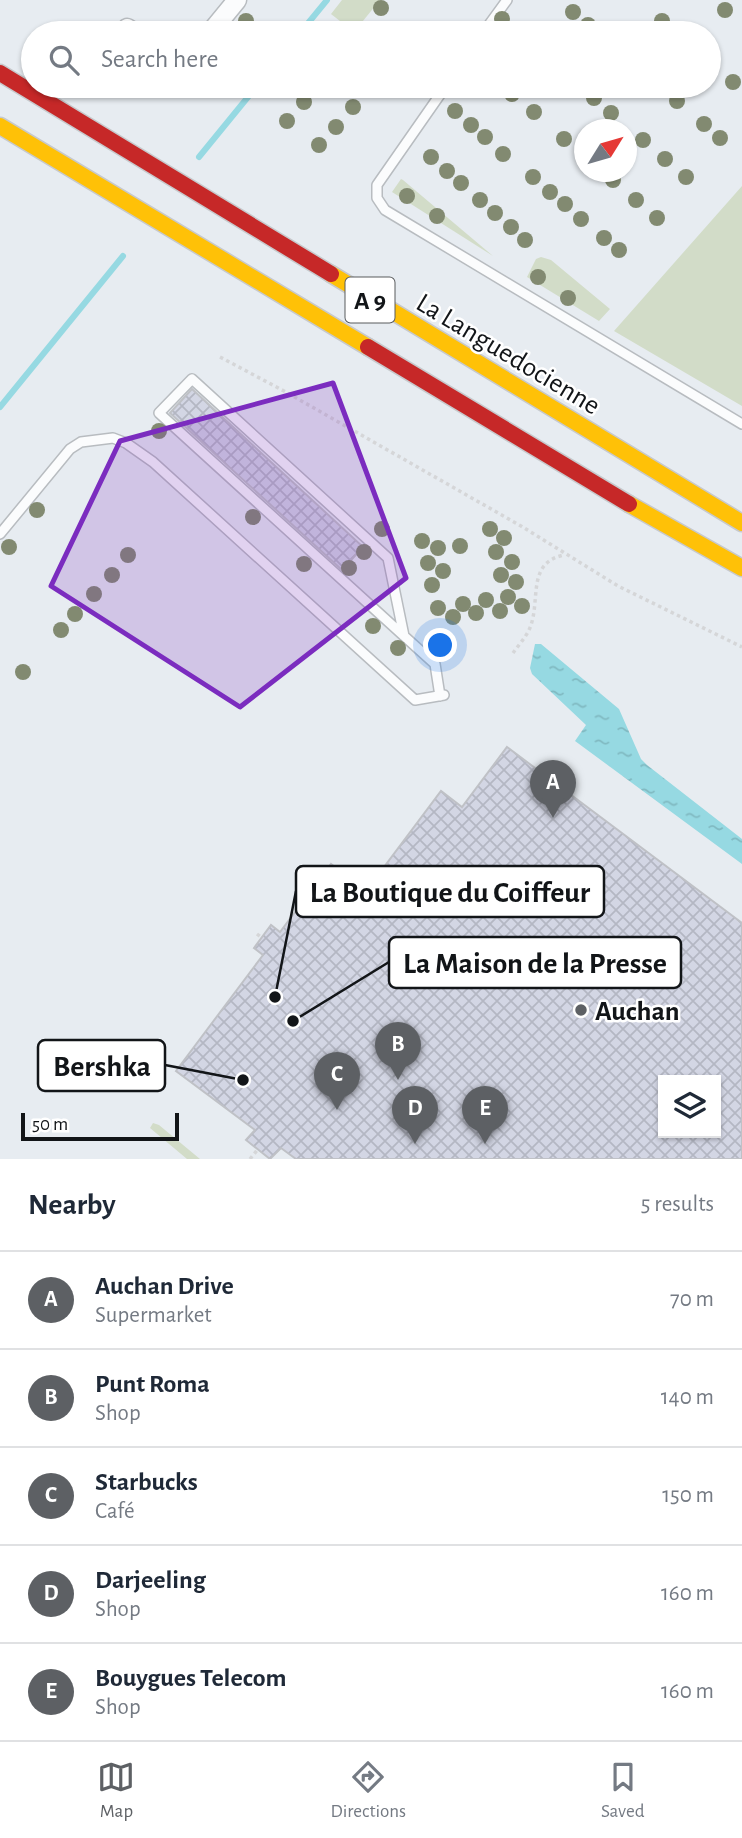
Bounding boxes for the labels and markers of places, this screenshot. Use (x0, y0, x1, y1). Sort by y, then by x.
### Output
pin: A (530, 760, 576, 818)
callout: La Boutique du Coiffeur (296, 866, 604, 917)
callout: La Maison de la Presse (389, 937, 681, 988)
place label: Auchan (595, 998, 680, 1026)
marker: Auchan (573, 1002, 589, 1018)
pin: B (375, 1022, 421, 1080)
callout: Bershka (38, 1040, 165, 1091)
pin: C (314, 1052, 360, 1110)
pin: D (392, 1086, 438, 1144)
pin: E (462, 1086, 508, 1144)

